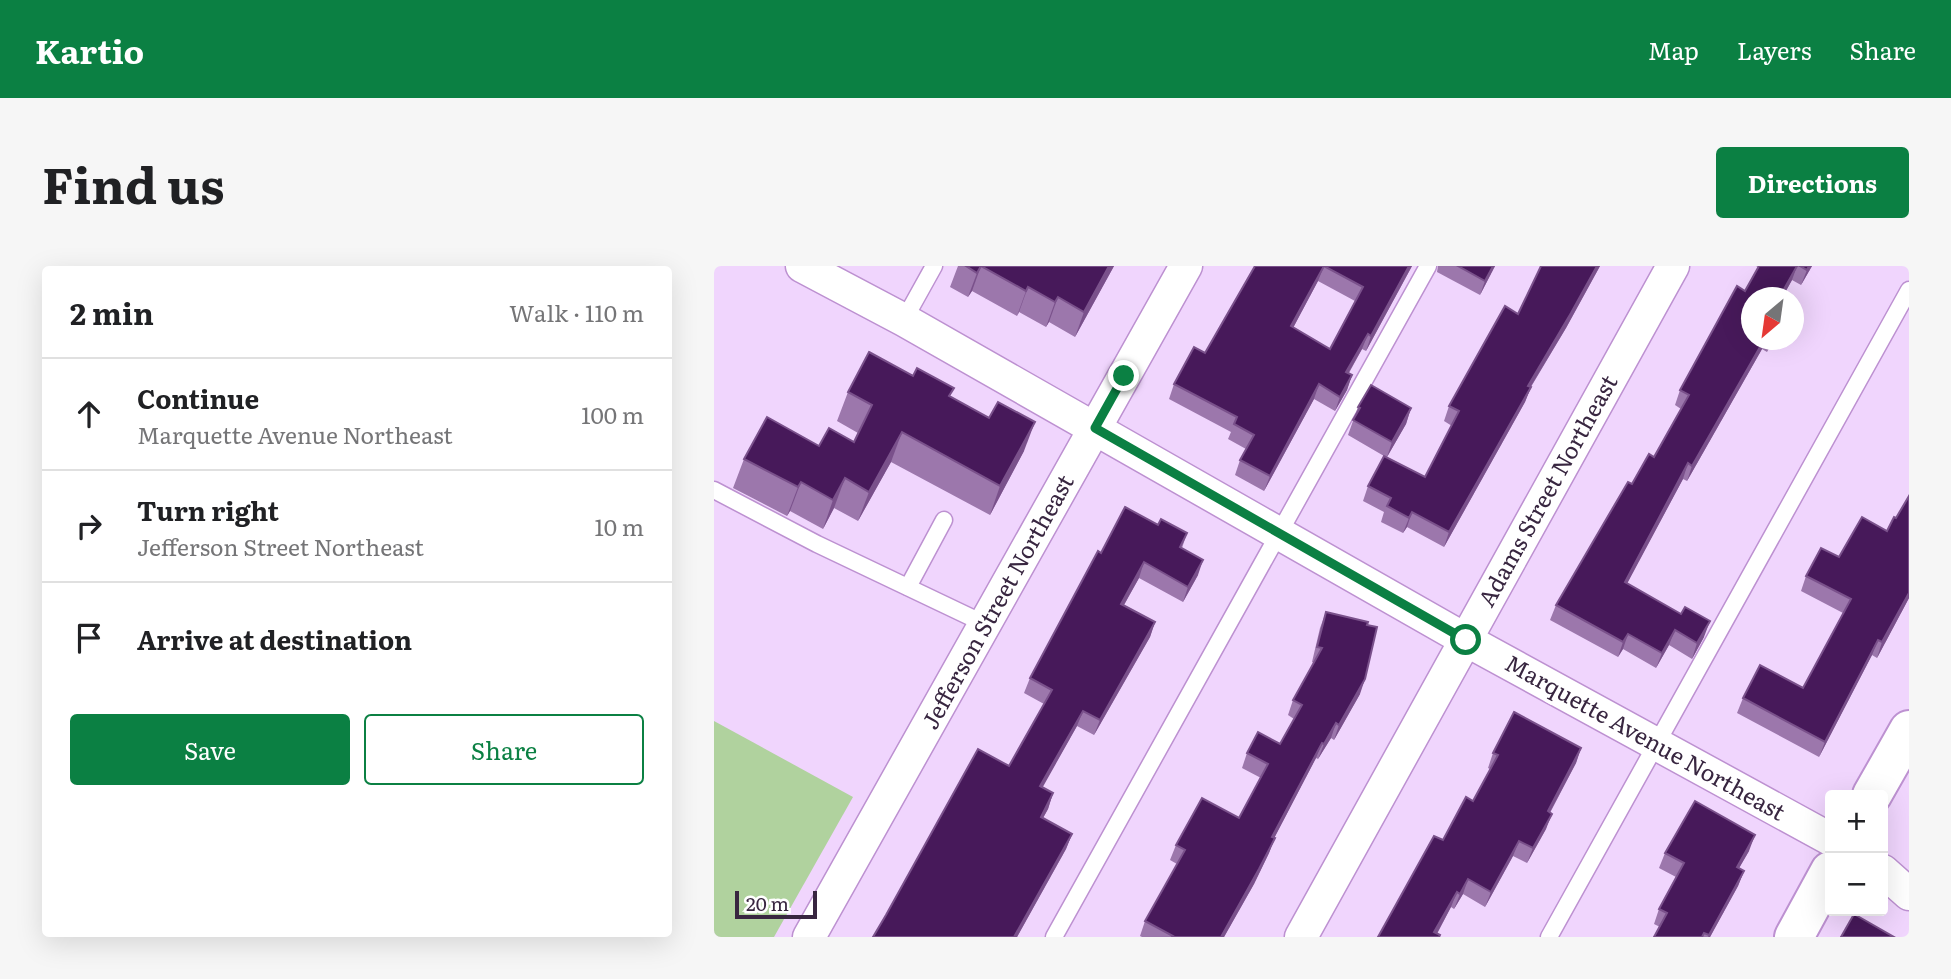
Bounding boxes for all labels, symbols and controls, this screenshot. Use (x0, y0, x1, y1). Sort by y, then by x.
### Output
text: Kartio (35, 25, 144, 74)
text: Map (1648, 32, 1699, 67)
text: Layers (1737, 32, 1811, 67)
text: Share (1849, 32, 1916, 67)
text: Find us (42, 146, 225, 219)
button: Directions (1716, 147, 1909, 218)
north arrow (1741, 287, 1804, 350)
text: 2 min (70, 290, 154, 334)
text: Walk · 110 m (509, 295, 644, 329)
route end (1108, 360, 1139, 391)
street label: Adams Street Northeast (1468, 367, 1625, 612)
text: Continue (137, 378, 259, 417)
icon: ahead (70, 395, 108, 433)
text: 100 m (581, 397, 644, 431)
text: Marquette Avenue Northeast (137, 417, 453, 451)
street label: Jefferson Street Northeast (912, 467, 1081, 735)
text: Turn right (137, 490, 279, 529)
icon: right (70, 507, 108, 545)
text: 10 m (594, 509, 644, 543)
text: Jefferson Street Northeast (137, 529, 424, 563)
icon: arrive (70, 619, 108, 657)
text: Arrive at destination (137, 619, 412, 658)
route start (1450, 624, 1481, 655)
street label: Marquette Avenue Northeast (1500, 645, 1793, 828)
button: Save (70, 714, 350, 785)
button: Share (364, 714, 644, 785)
map controls (1825, 790, 1888, 916)
button: + (1825, 790, 1888, 853)
button: − (1825, 853, 1888, 916)
scale bar (735, 888, 817, 920)
text: 20 m (746, 889, 789, 917)

